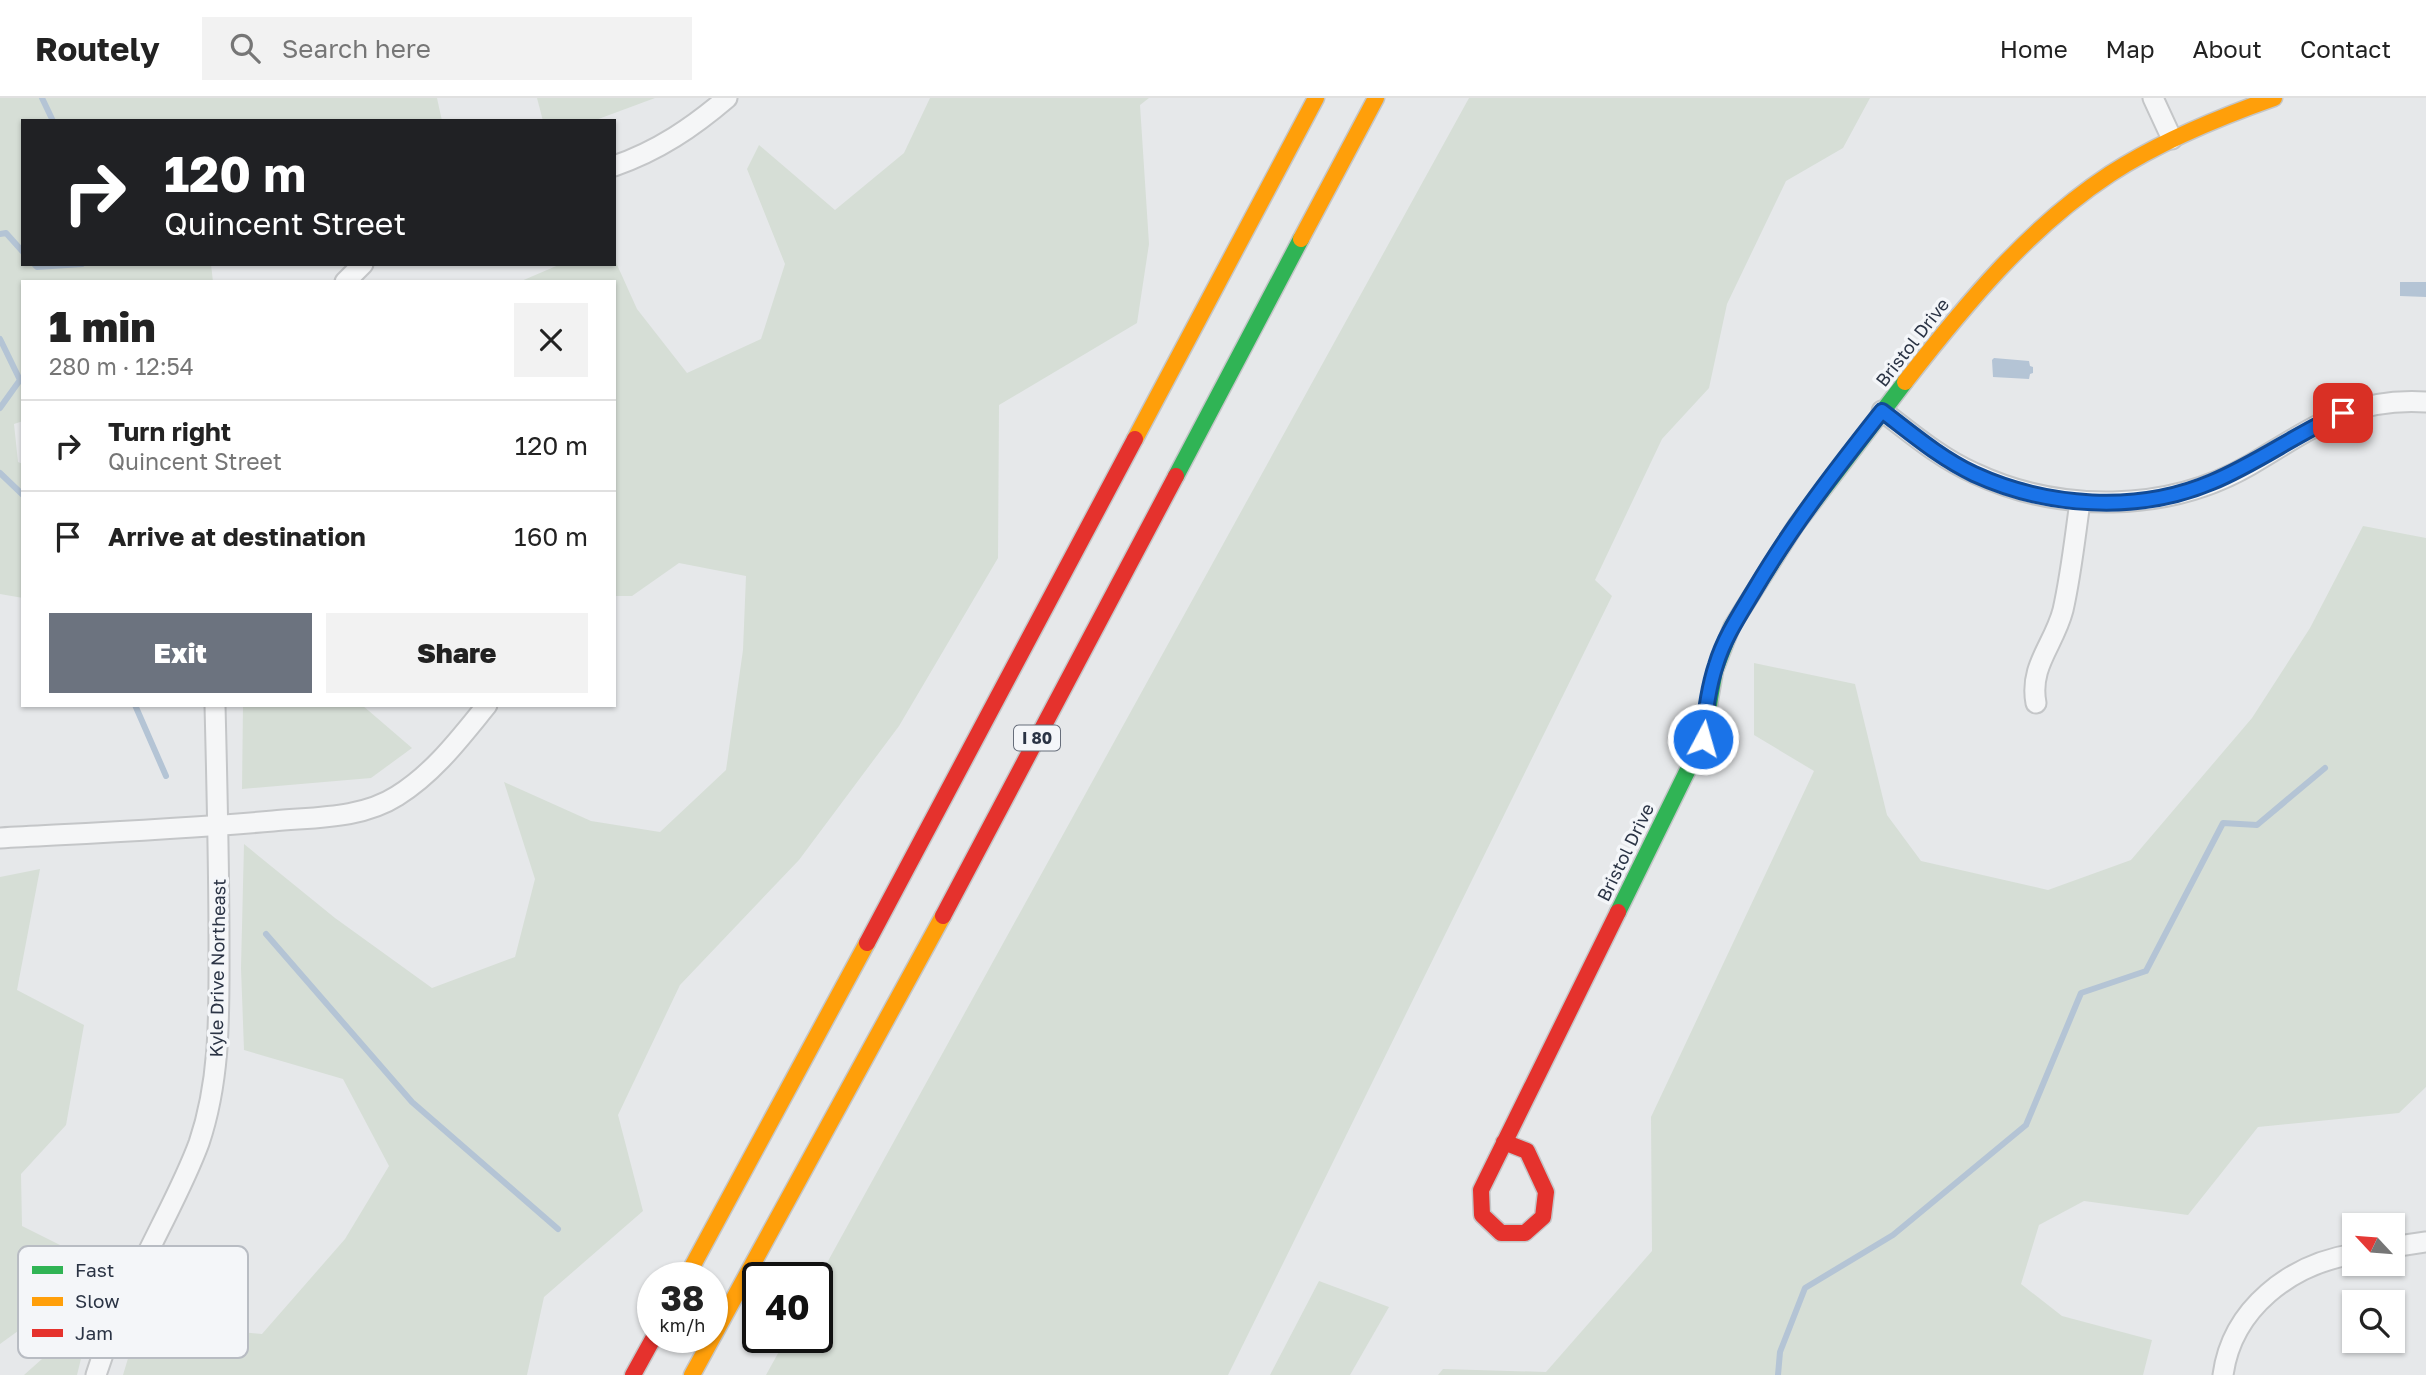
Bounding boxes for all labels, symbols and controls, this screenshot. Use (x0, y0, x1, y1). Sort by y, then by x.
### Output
search box (202, 17, 692, 80)
text: Routely (35, 29, 160, 68)
icon: search (226, 29, 264, 67)
text: Search here (282, 33, 431, 64)
text: Home (2000, 34, 2068, 63)
text: Map (2106, 34, 2155, 63)
text: About (2193, 34, 2262, 63)
text: Contact (2300, 34, 2391, 63)
text: 120 m (164, 144, 306, 203)
icon: right (49, 147, 140, 238)
text: Quincent Street (164, 204, 406, 242)
street label: Bristol Drive (1871, 293, 1953, 391)
text: 1 min (49, 301, 156, 351)
button: close (514, 303, 588, 377)
text: 280 m · 12:54 (49, 352, 194, 380)
pin (2313, 383, 2373, 443)
icon: arrive (2324, 394, 2362, 432)
text: Turn right (108, 416, 231, 447)
icon: right (49, 427, 87, 465)
text: 120 m (515, 430, 588, 461)
text: Quincent Street (108, 447, 282, 475)
icon: arrive (49, 518, 87, 556)
text: Arrive at destination (108, 521, 366, 552)
text: 160 m (514, 521, 588, 552)
button: Exit (49, 613, 312, 693)
button: Share (326, 613, 588, 693)
position arrow (1666, 702, 1740, 776)
road number: I 80 (1014, 726, 1060, 750)
street label: Bristol Drive (1592, 799, 1658, 905)
street label: Kyle Drive Northeast (204, 878, 230, 1058)
north arrow (2342, 1213, 2404, 1276)
map controls (2342, 1213, 2405, 1353)
legend (18, 1246, 248, 1358)
text: Fast (75, 1258, 114, 1281)
speed limit sign: 40 (742, 1262, 833, 1353)
text: 38 (661, 1277, 704, 1319)
text: Slow (75, 1289, 120, 1312)
button: search (2342, 1290, 2405, 1353)
text: km/h (660, 1314, 705, 1336)
text: Jam (75, 1321, 113, 1344)

